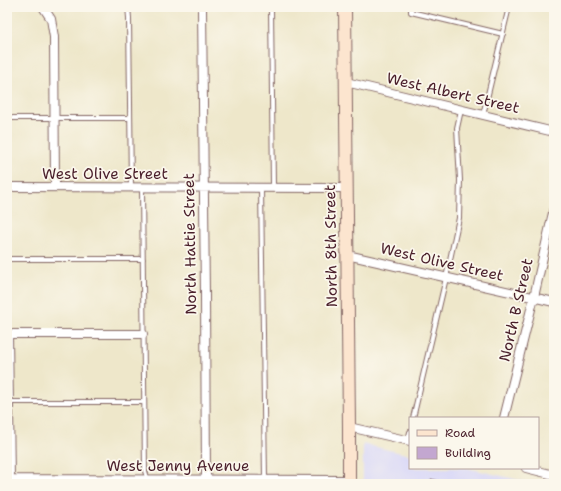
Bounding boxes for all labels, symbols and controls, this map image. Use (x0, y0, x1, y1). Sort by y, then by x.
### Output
street label: West Albert Street (385, 68, 521, 118)
street label: West Olive Street (42, 164, 168, 184)
street label: North Hattie Street (179, 173, 201, 315)
street label: North 8th Street (320, 184, 342, 308)
street label: West Olive Street (378, 238, 506, 286)
street label: North B Street (494, 256, 538, 364)
legend (409, 417, 539, 469)
text: Road (445, 425, 476, 441)
text: Building (445, 445, 491, 461)
street label: West Jenny Avenue (106, 456, 250, 476)

